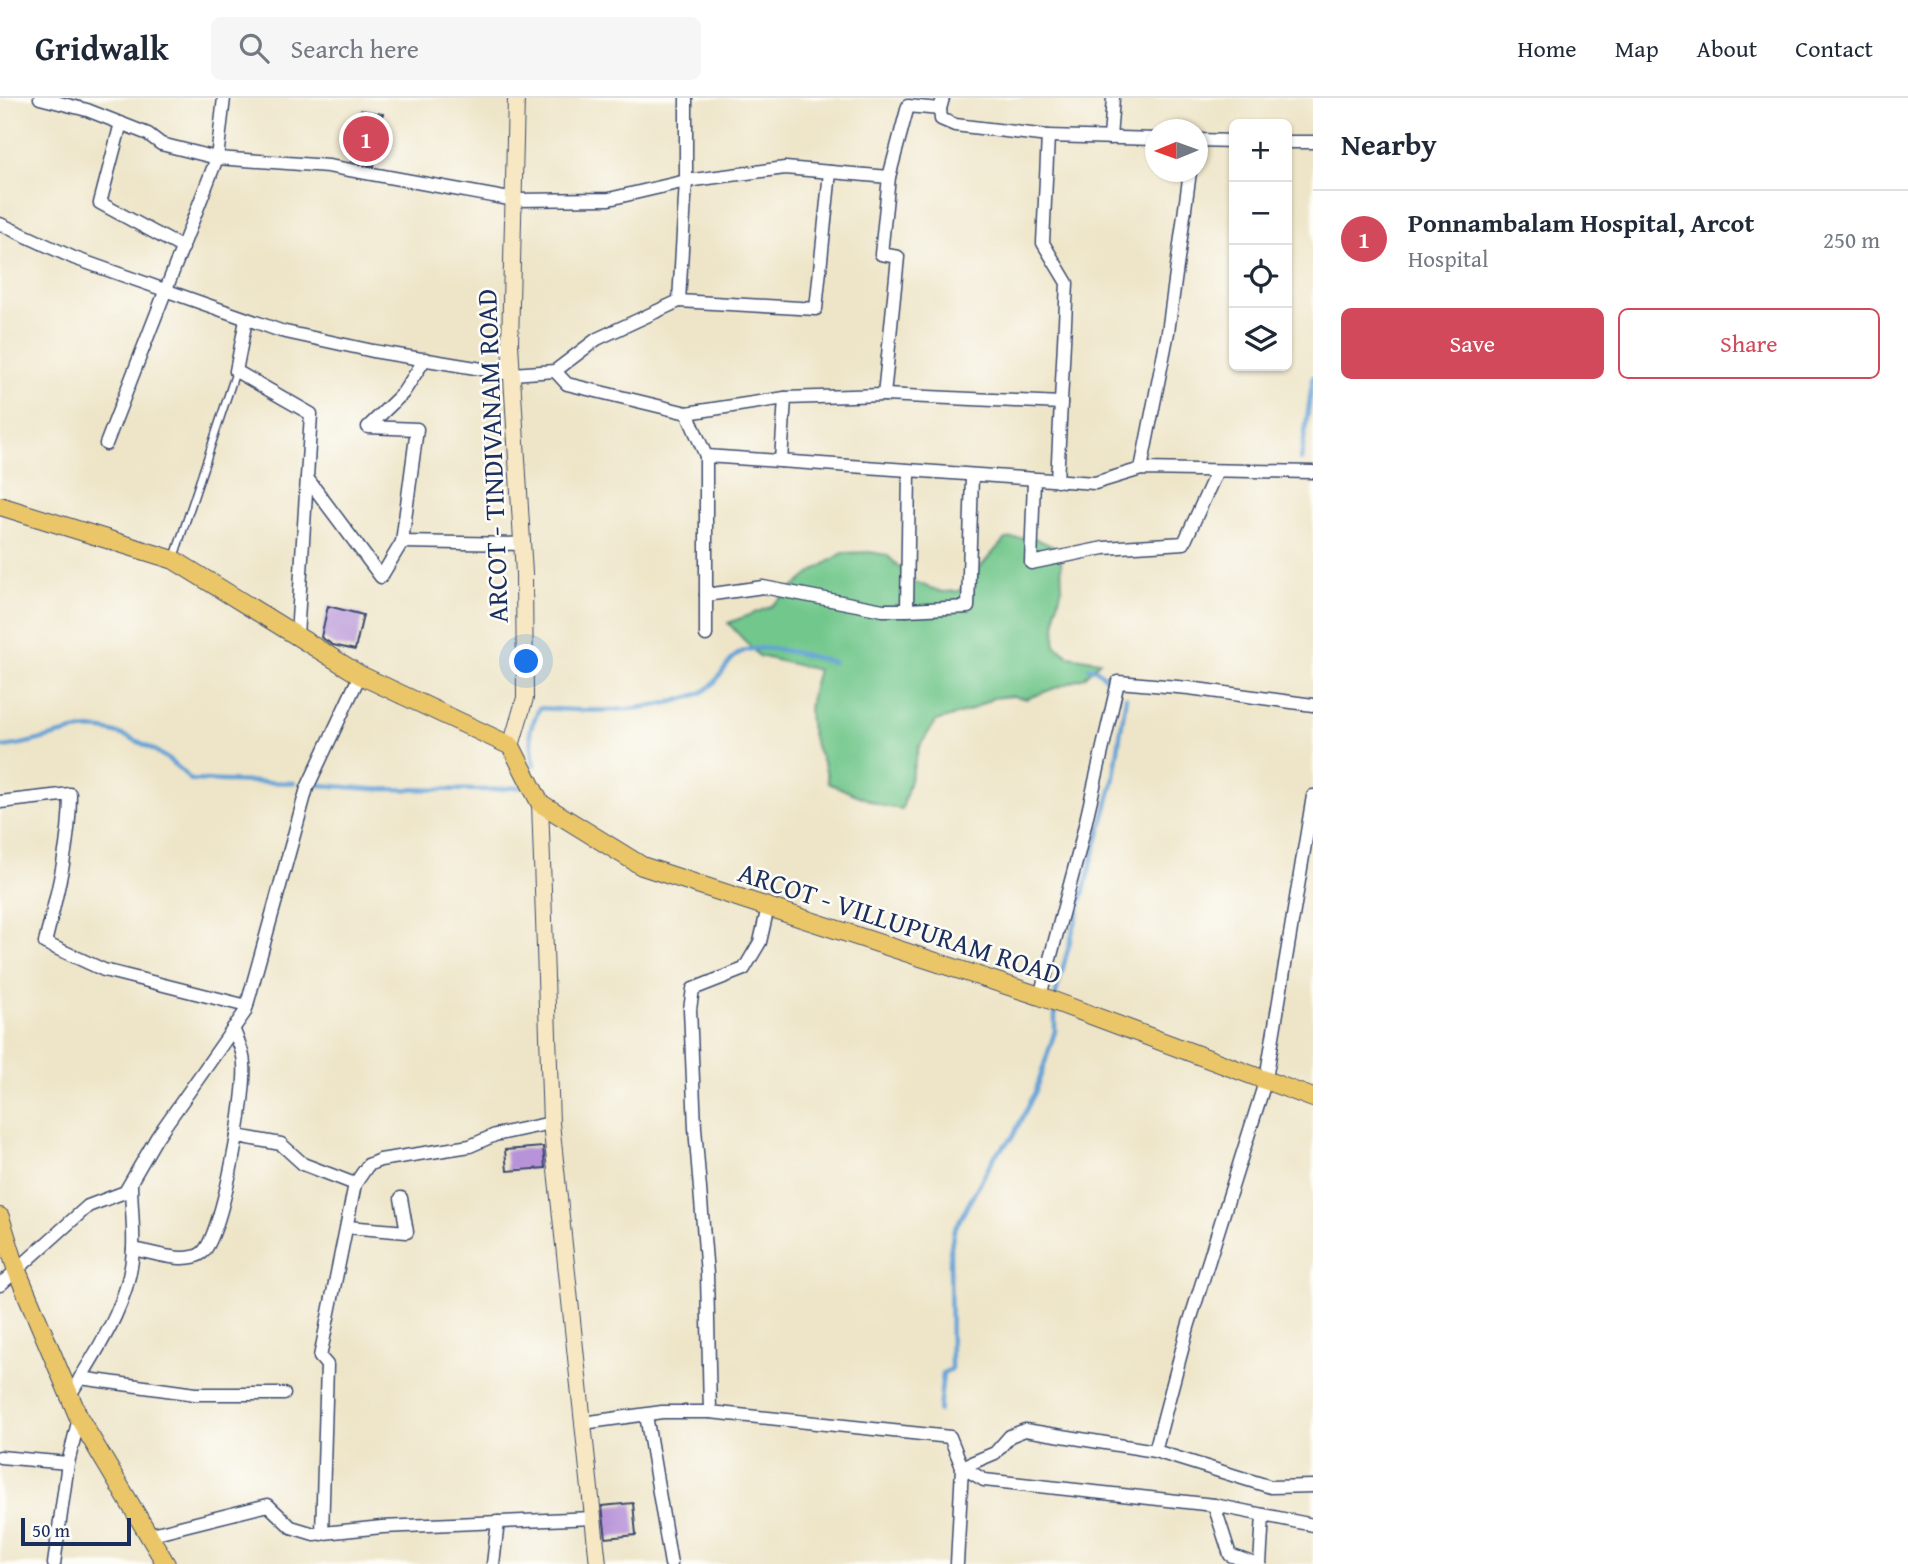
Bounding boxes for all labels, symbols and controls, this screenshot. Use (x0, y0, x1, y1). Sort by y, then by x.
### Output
search box (211, 17, 701, 80)
text: Gridwalk (35, 24, 169, 72)
icon: search (235, 29, 273, 67)
text: Search here (291, 29, 419, 68)
text: Home (1518, 31, 1577, 66)
text: Map (1615, 31, 1659, 66)
text: About (1697, 31, 1757, 66)
text: Contact (1795, 31, 1873, 66)
pin: 1 (343, 113, 389, 165)
north arrow (1145, 119, 1208, 182)
map controls (1229, 119, 1292, 371)
button: + (1229, 119, 1292, 182)
text: Nearby (1341, 122, 1437, 166)
button: − (1229, 182, 1292, 245)
text: Ponnambalam Hospital, Arcot (1408, 203, 1754, 242)
text: 1 (1358, 223, 1370, 256)
text: 250 m (1823, 223, 1880, 256)
text: Hospital (1408, 242, 1488, 275)
button: locate (1229, 245, 1292, 308)
street label: ARCOT - TINDIVANAM ROAD (465, 288, 518, 624)
button: layers (1229, 308, 1292, 371)
button: Save (1341, 308, 1604, 379)
button: Share (1618, 308, 1880, 379)
your location (509, 644, 543, 678)
street label: ARCOT - VILLUPURAM ROAD (733, 851, 1067, 994)
scale bar (21, 1515, 131, 1547)
text: 50 m (32, 1516, 70, 1544)

